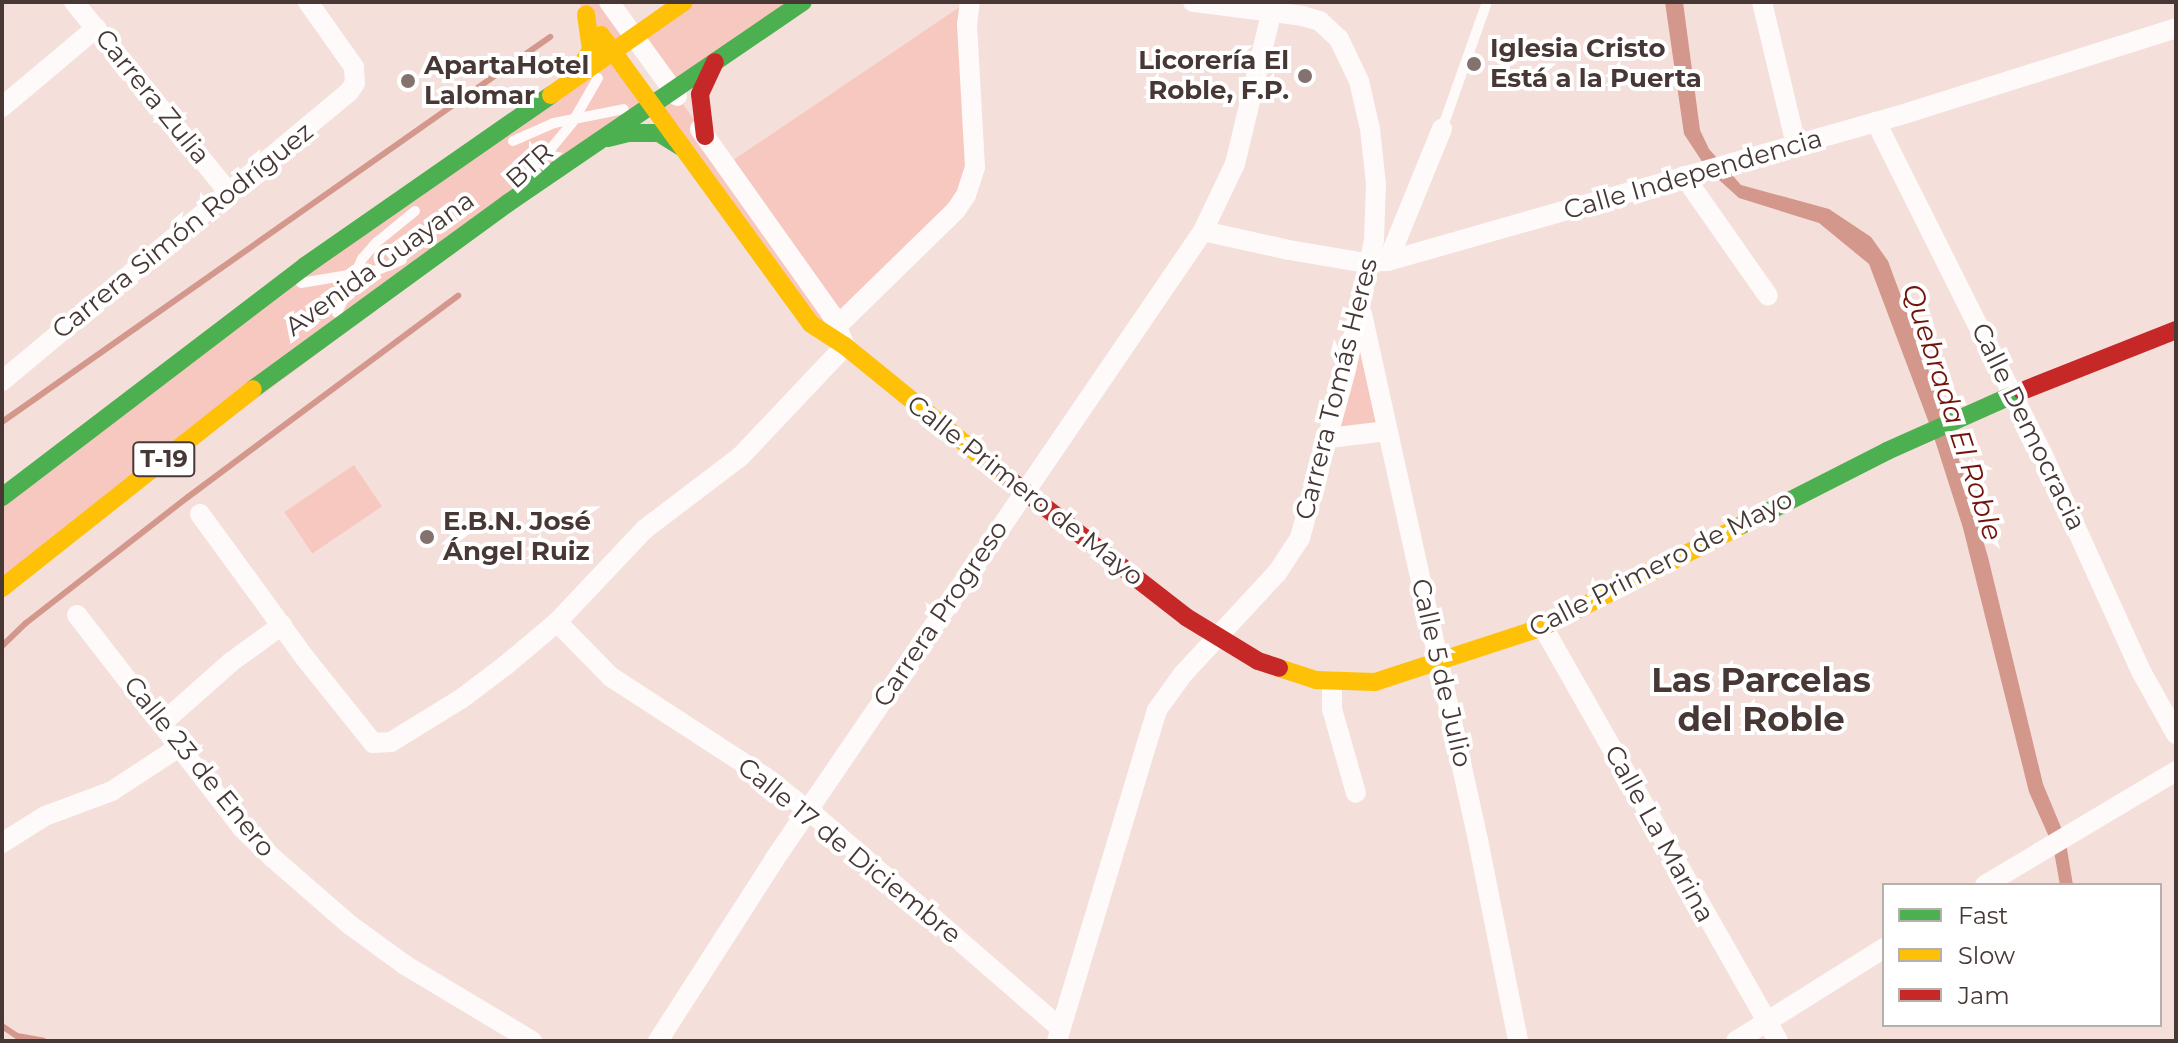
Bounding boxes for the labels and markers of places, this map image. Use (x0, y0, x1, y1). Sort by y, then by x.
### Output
place label: Iglesia Cristo Está a la Puerta (1490, 33, 1702, 94)
place label: Licorería El Roble, F.P. (1138, 45, 1289, 106)
place label: ApartaHotel Lalomar (424, 50, 589, 112)
marker: Iglesia Cristo Está a la Puerta (1465, 55, 1483, 73)
marker: Licorería El Roble, F.P. (1296, 67, 1314, 85)
marker: ApartaHotel Lalomar (399, 72, 417, 90)
place label: E.B.N. José Ángel Ruiz (443, 506, 591, 568)
marker: E.B.N. José Ángel Ruiz (418, 528, 436, 546)

